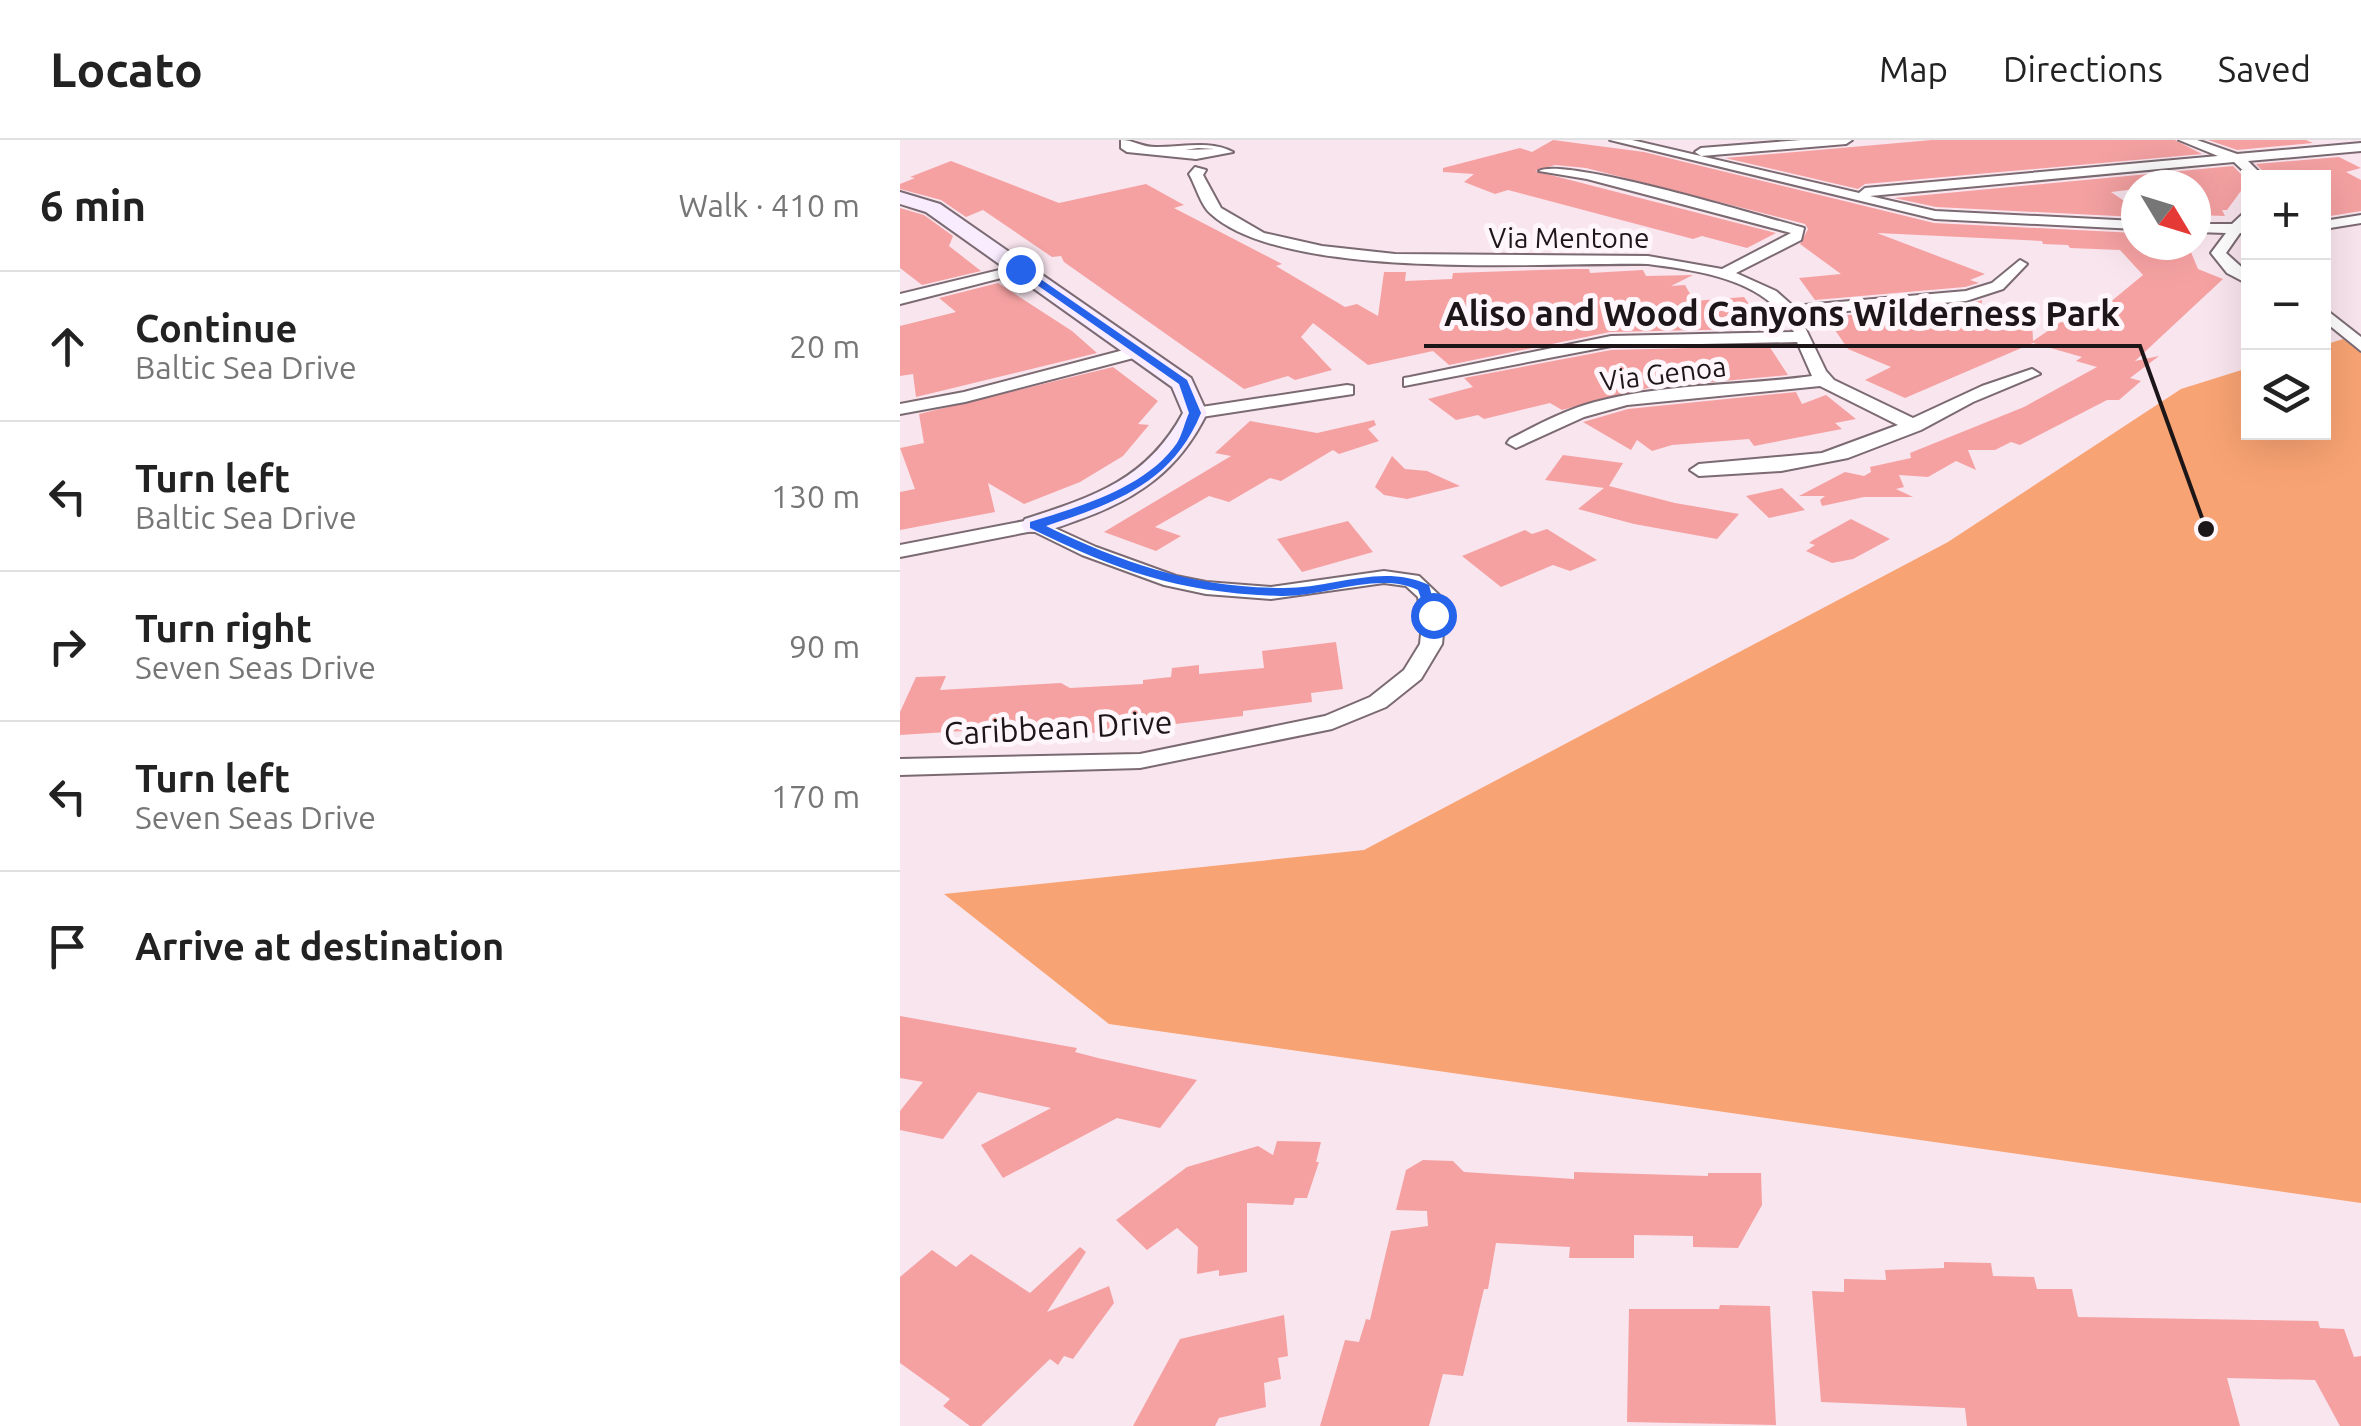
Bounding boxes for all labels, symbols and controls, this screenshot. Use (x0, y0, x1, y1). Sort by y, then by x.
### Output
text: Locato (50, 42, 203, 96)
text: Map (1879, 49, 1948, 89)
text: Directions (2003, 49, 2163, 89)
text: Saved (2218, 49, 2311, 89)
north arrow (2121, 170, 2211, 260)
map controls (2241, 170, 2331, 440)
button: + (2241, 170, 2331, 260)
text: 6 min (40, 182, 146, 229)
text: Walk · 410 m (678, 187, 860, 223)
street label: Via Mentone (1489, 222, 1649, 253)
route end (998, 247, 1044, 293)
button: − (2241, 260, 2331, 350)
callout: Aliso and Wood Canyons Wilderness Park (1424, 281, 2140, 346)
text: Aliso and Wood Canyons Wilderness Park (1444, 293, 2120, 333)
text: Continue (135, 307, 297, 349)
icon: ahead (40, 319, 95, 374)
text: 20 m (789, 328, 860, 364)
text: Baltic Sea Drive (135, 349, 357, 385)
street label: Via Genoa (1598, 350, 1728, 396)
button: layers (2241, 350, 2331, 440)
text: Turn left (135, 457, 290, 499)
icon: left (40, 469, 95, 524)
text: 130 m (771, 478, 860, 514)
text: Baltic Sea Drive (135, 499, 357, 535)
route start (1411, 593, 1457, 639)
text: Turn right (135, 607, 312, 649)
icon: right (40, 619, 95, 674)
text: 90 m (789, 628, 860, 664)
text: Seven Seas Drive (135, 649, 376, 685)
street label: Caribbean Drive (943, 703, 1173, 751)
text: Turn left (135, 757, 290, 799)
icon: left (40, 769, 95, 824)
text: 170 m (771, 778, 860, 814)
text: Seven Seas Drive (135, 799, 376, 835)
icon: arrive (40, 919, 95, 974)
text: Arrive at destination (135, 925, 504, 967)

